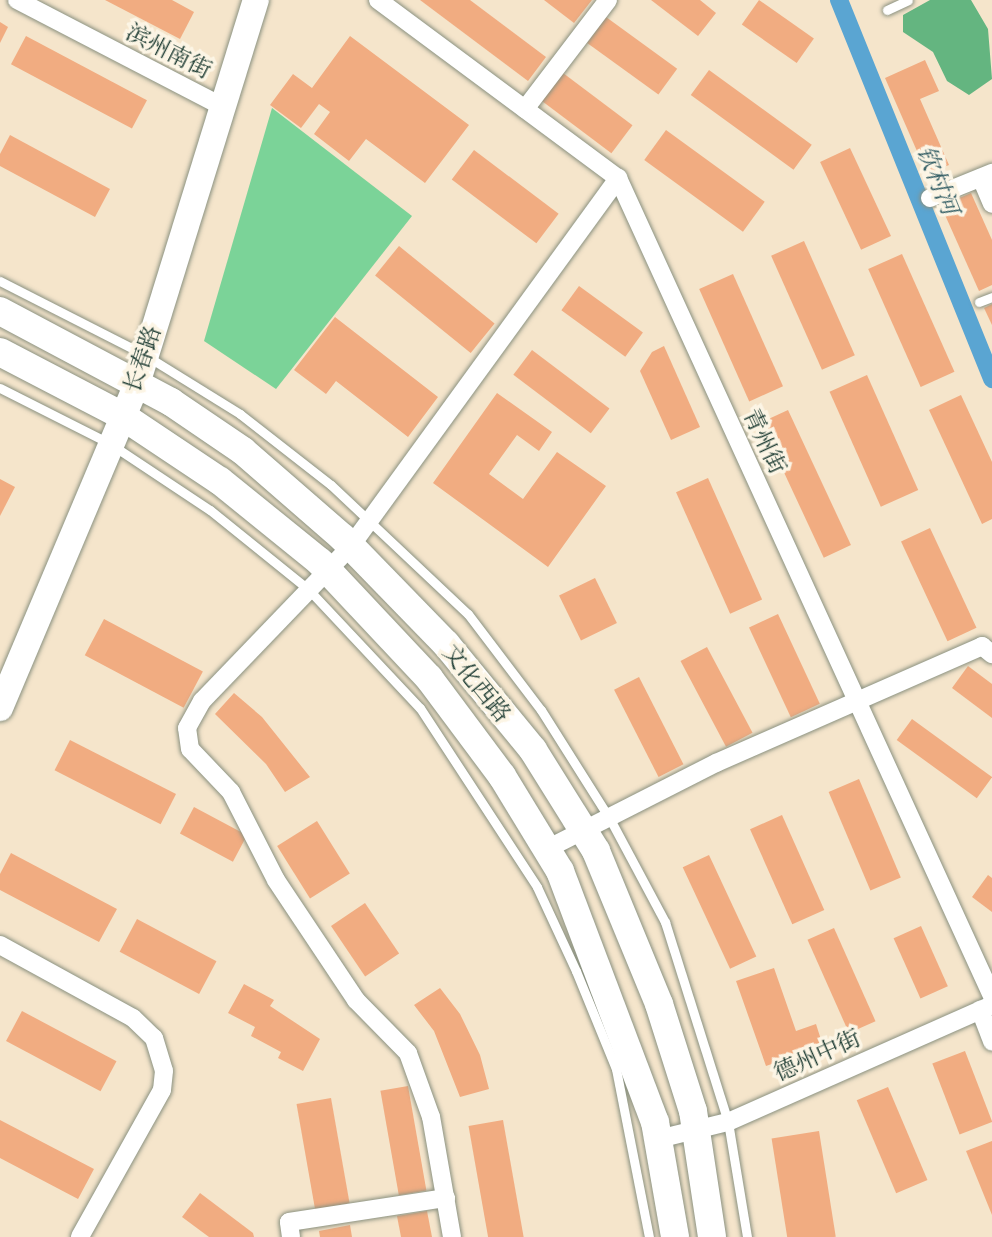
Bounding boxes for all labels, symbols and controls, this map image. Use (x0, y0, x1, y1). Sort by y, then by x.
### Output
street label: 滨州南街 (122, 18, 216, 84)
water label: 钦村河 (911, 141, 965, 219)
street label: 长春路 (118, 322, 166, 396)
street label: 青州街 (738, 404, 792, 478)
street label: 文化西路 (437, 639, 517, 727)
street label: 德州中街 (769, 1024, 865, 1086)

